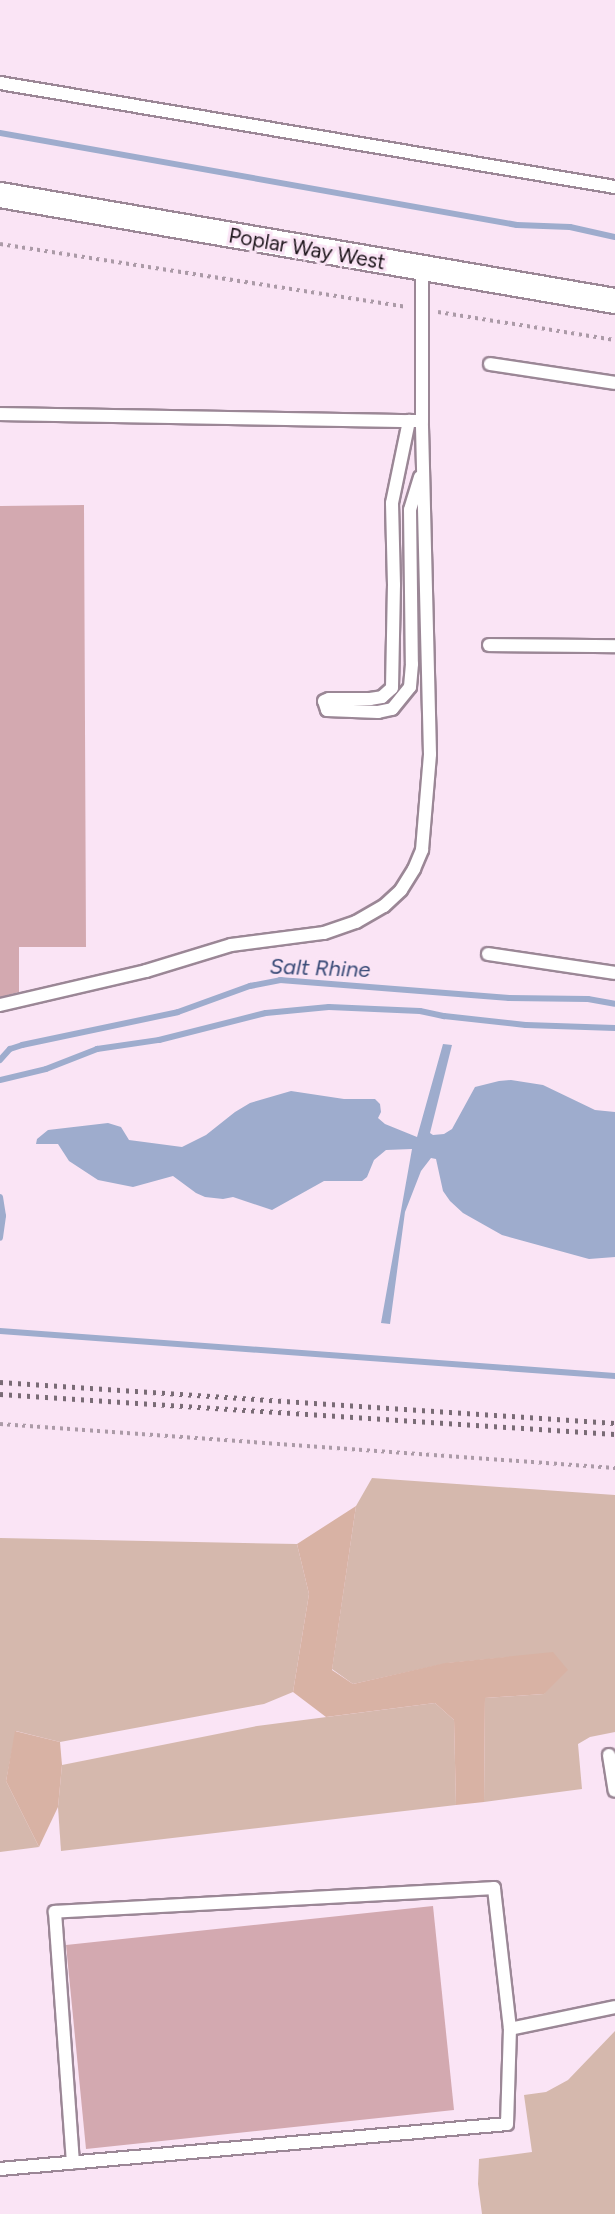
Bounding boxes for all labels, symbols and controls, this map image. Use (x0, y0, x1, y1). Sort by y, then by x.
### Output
street label: Poplar Way West (227, 223, 387, 275)
water label: Salt Rhine (269, 953, 371, 983)

